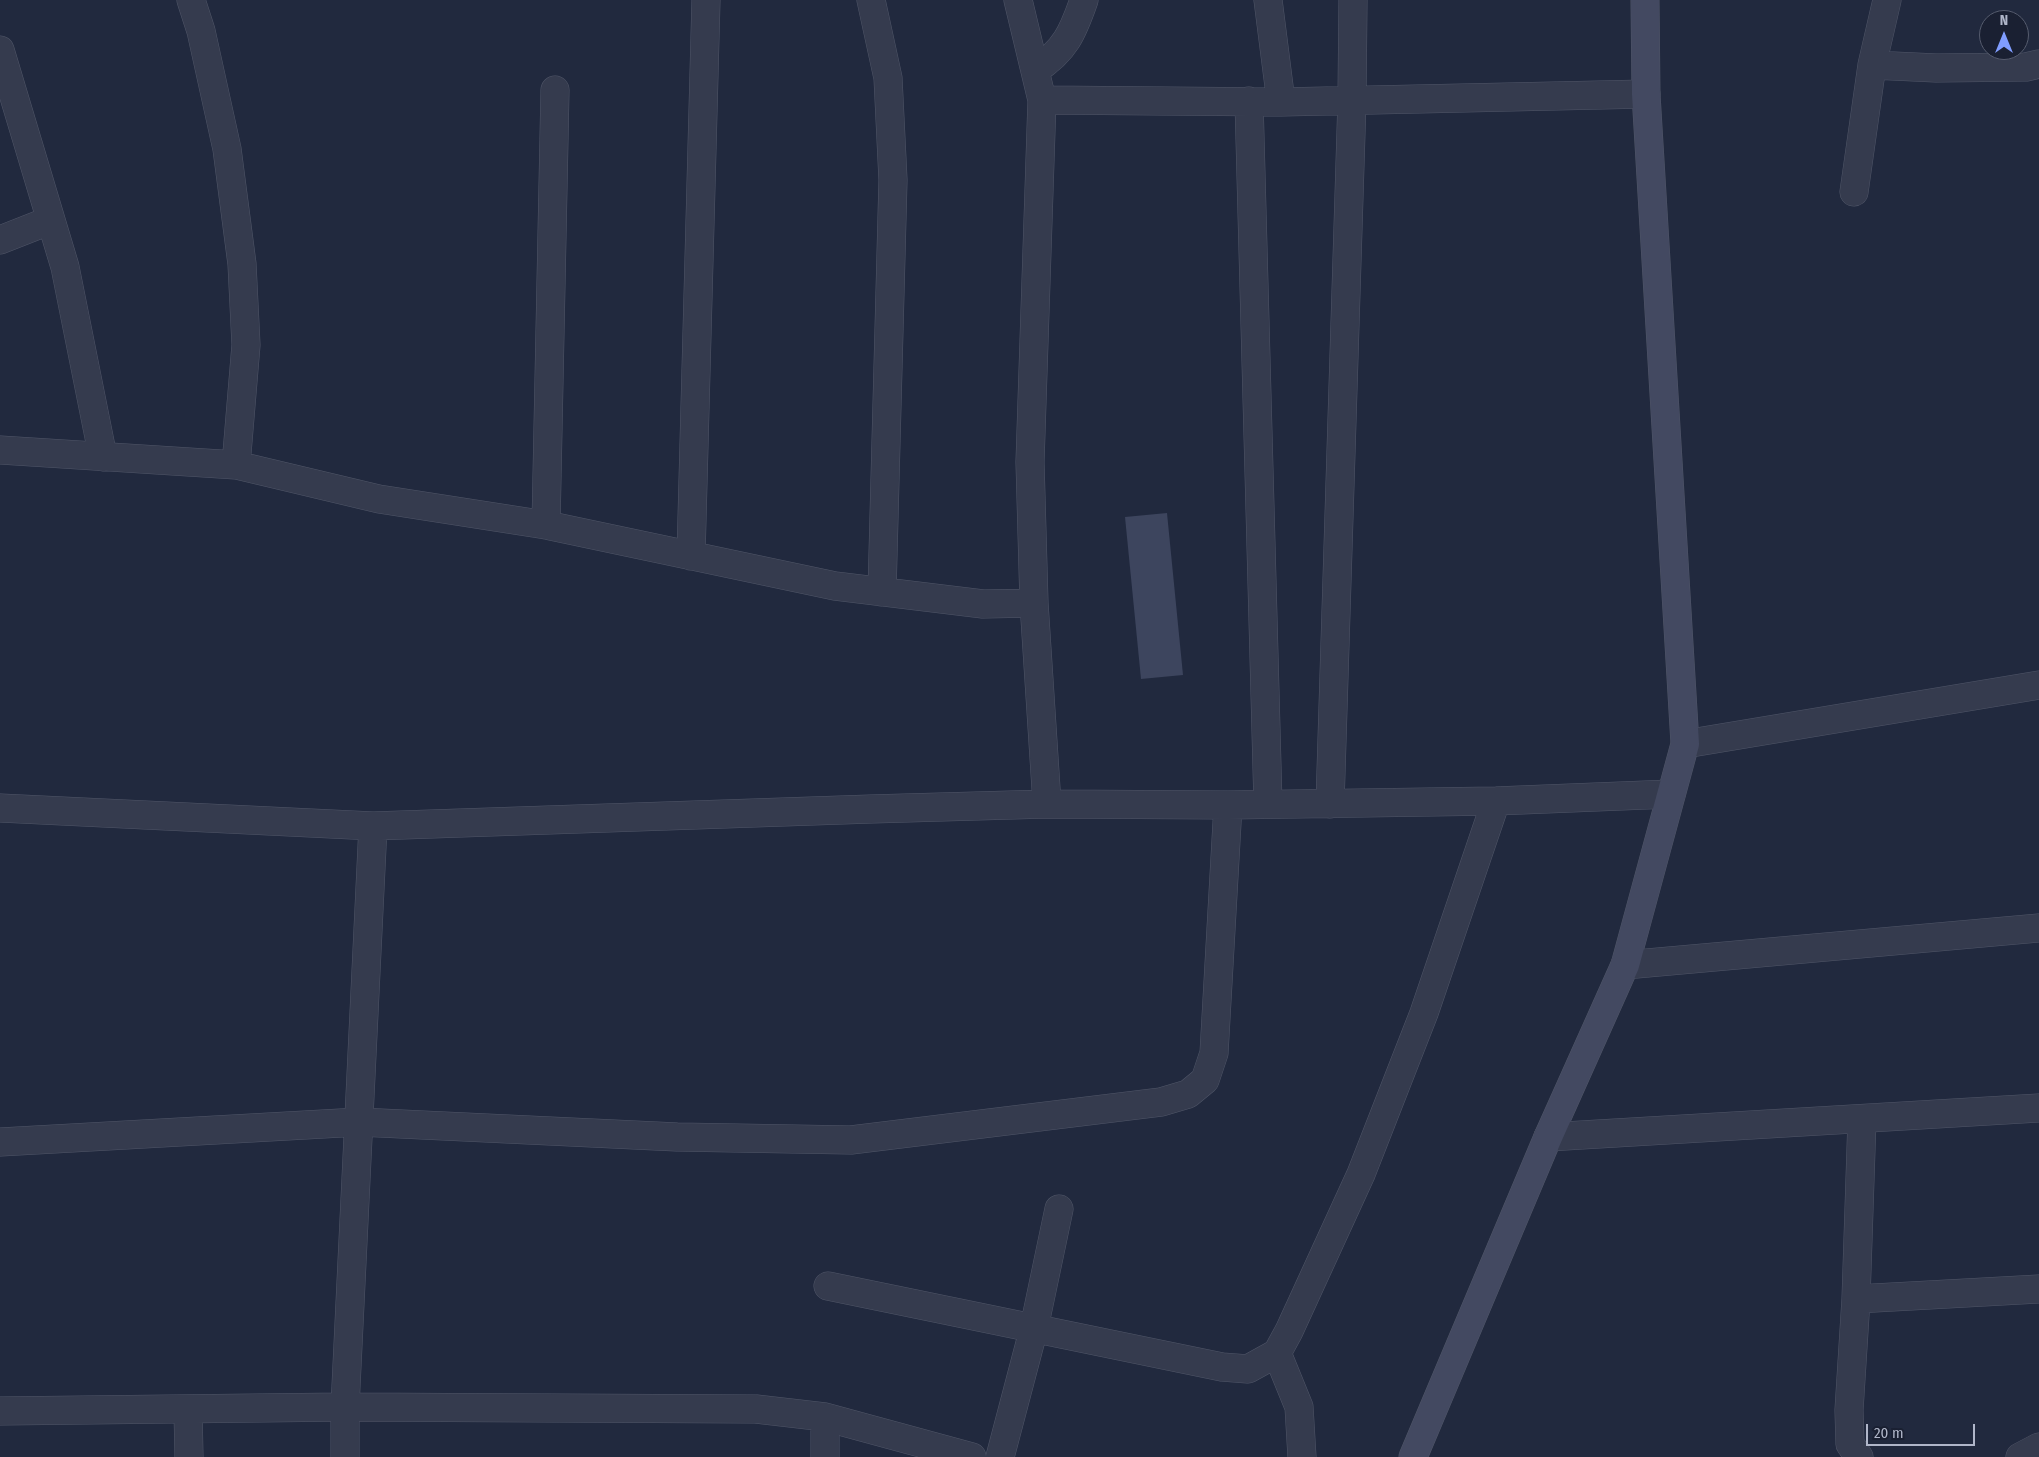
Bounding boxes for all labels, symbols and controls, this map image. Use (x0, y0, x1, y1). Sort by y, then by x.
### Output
north arrow (1979, 10, 2029, 60)
text: N (2000, 12, 2008, 29)
scale bar (1869, 1414, 1978, 1446)
text: 20 m (1874, 1424, 1904, 1442)

